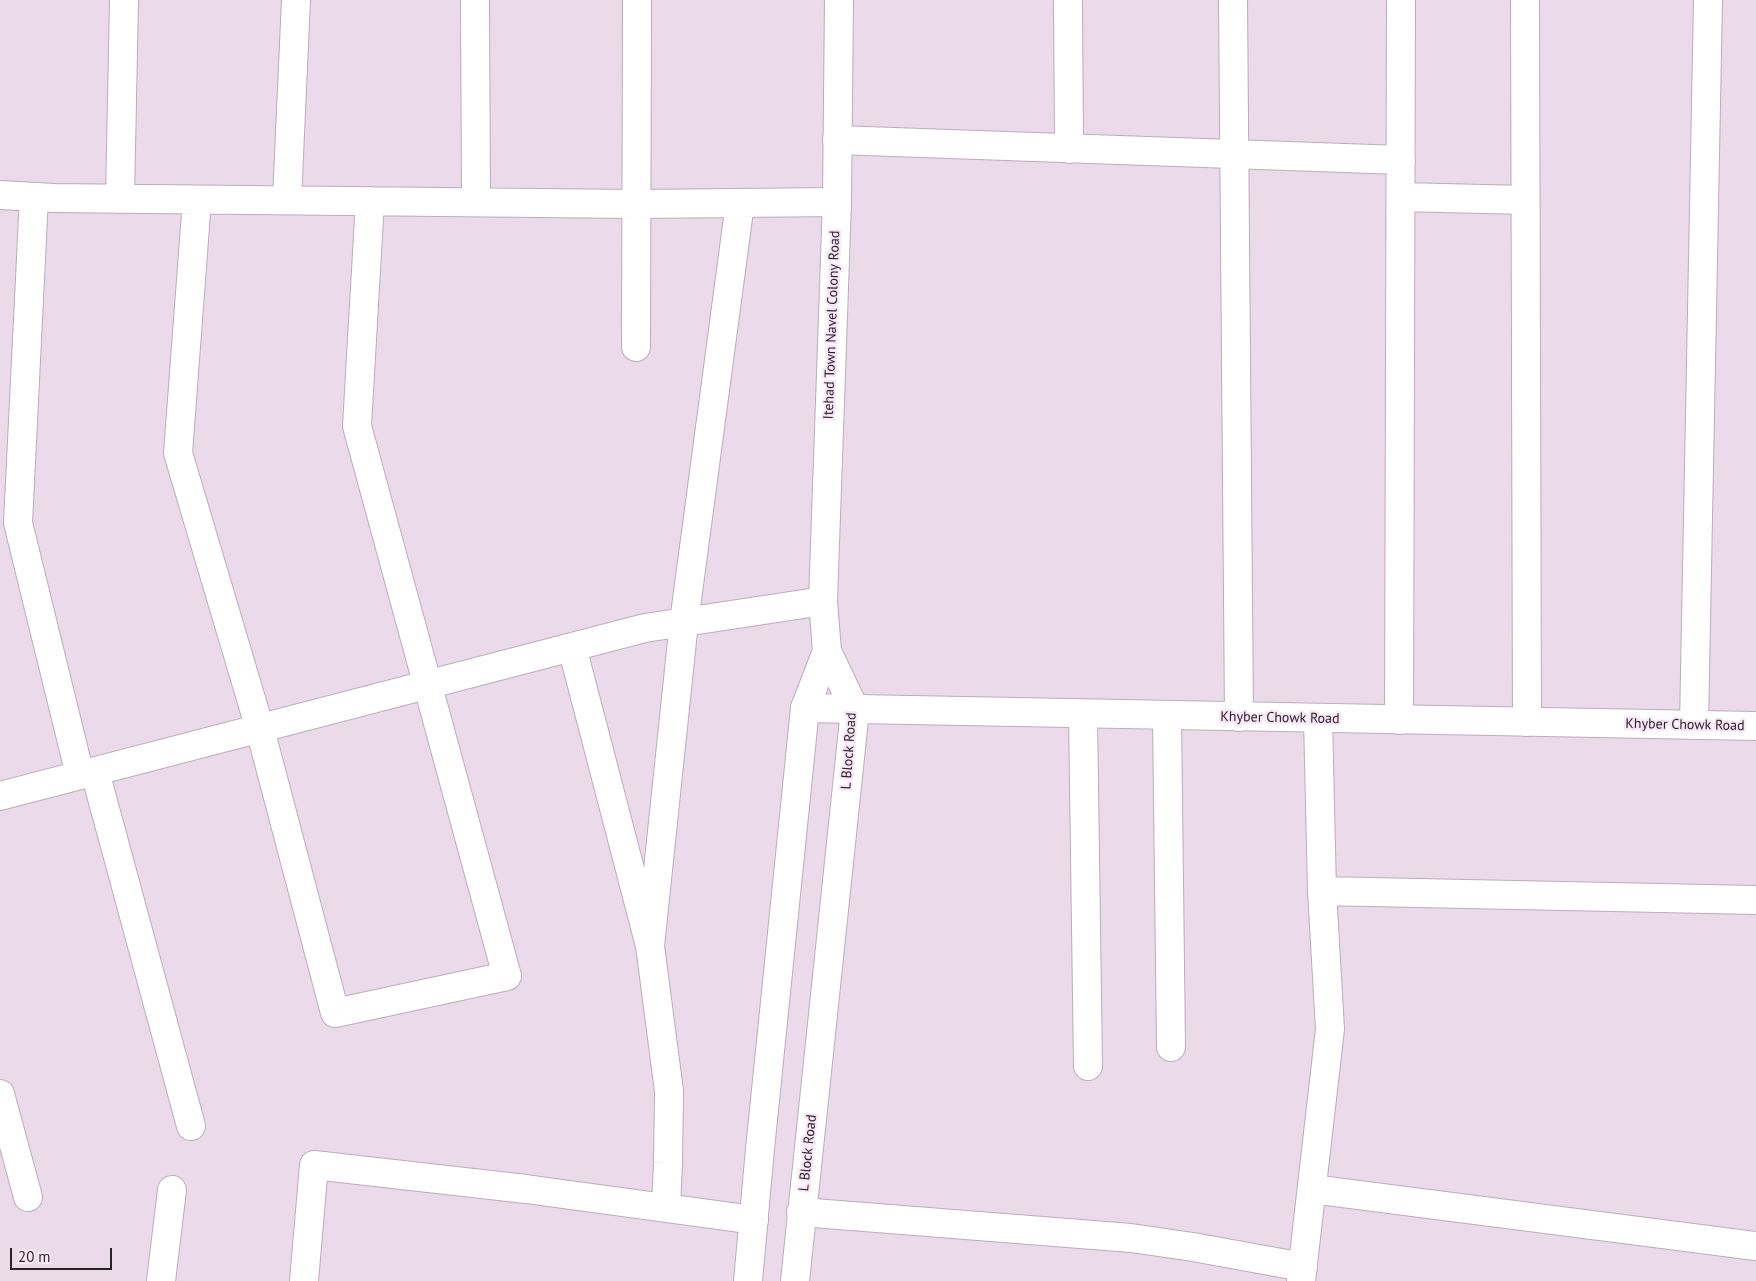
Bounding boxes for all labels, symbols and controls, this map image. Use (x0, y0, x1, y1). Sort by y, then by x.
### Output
street label: Itehad Town Navel Colony Road (820, 230, 844, 420)
street label: Khyber Chowk Road (1220, 709, 1340, 727)
street label: L Block Road (838, 712, 860, 790)
street label: Khyber Chowk Road (1625, 716, 1745, 734)
street label: L Block Road (796, 1114, 820, 1192)
scale bar (12, 1238, 115, 1270)
text: 20 m (18, 1247, 51, 1266)

